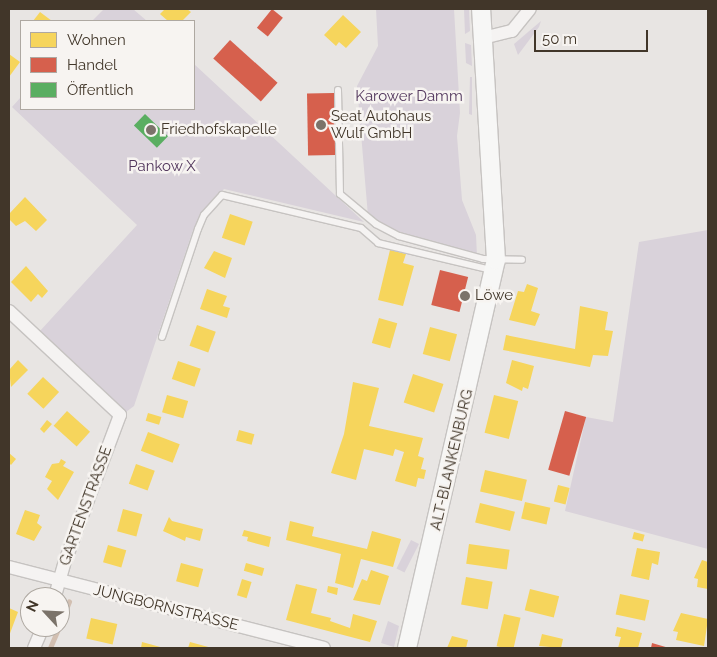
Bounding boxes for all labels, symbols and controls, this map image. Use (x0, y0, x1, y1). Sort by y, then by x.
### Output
legend (20, 20, 195, 110)
scale bar (537, 20, 651, 52)
text: 50 m (542, 30, 577, 48)
text: Wohnen (67, 31, 126, 49)
text: Handel (67, 56, 117, 74)
text: Öffentlich (67, 81, 134, 99)
park label: Karower Damm (355, 88, 463, 106)
place label: Seat Autohaus Wulf GmbH (331, 107, 432, 142)
marker: Seat Autohaus Wulf GmbH (315, 119, 327, 131)
place label: Friedhofskapelle (161, 121, 277, 139)
marker: Friedhofskapelle (145, 124, 157, 136)
park label: Pankow X (128, 158, 196, 176)
place label: Löwe (475, 287, 513, 305)
marker: Löwe (459, 290, 471, 302)
street label: ALT-BLANKENBURG (427, 388, 477, 532)
street label: GARTENSTRASSE (56, 444, 116, 568)
street label: JUNGBORNSTRASSE (92, 581, 240, 635)
north arrow (20, 587, 70, 637)
text: N (23, 598, 42, 614)

